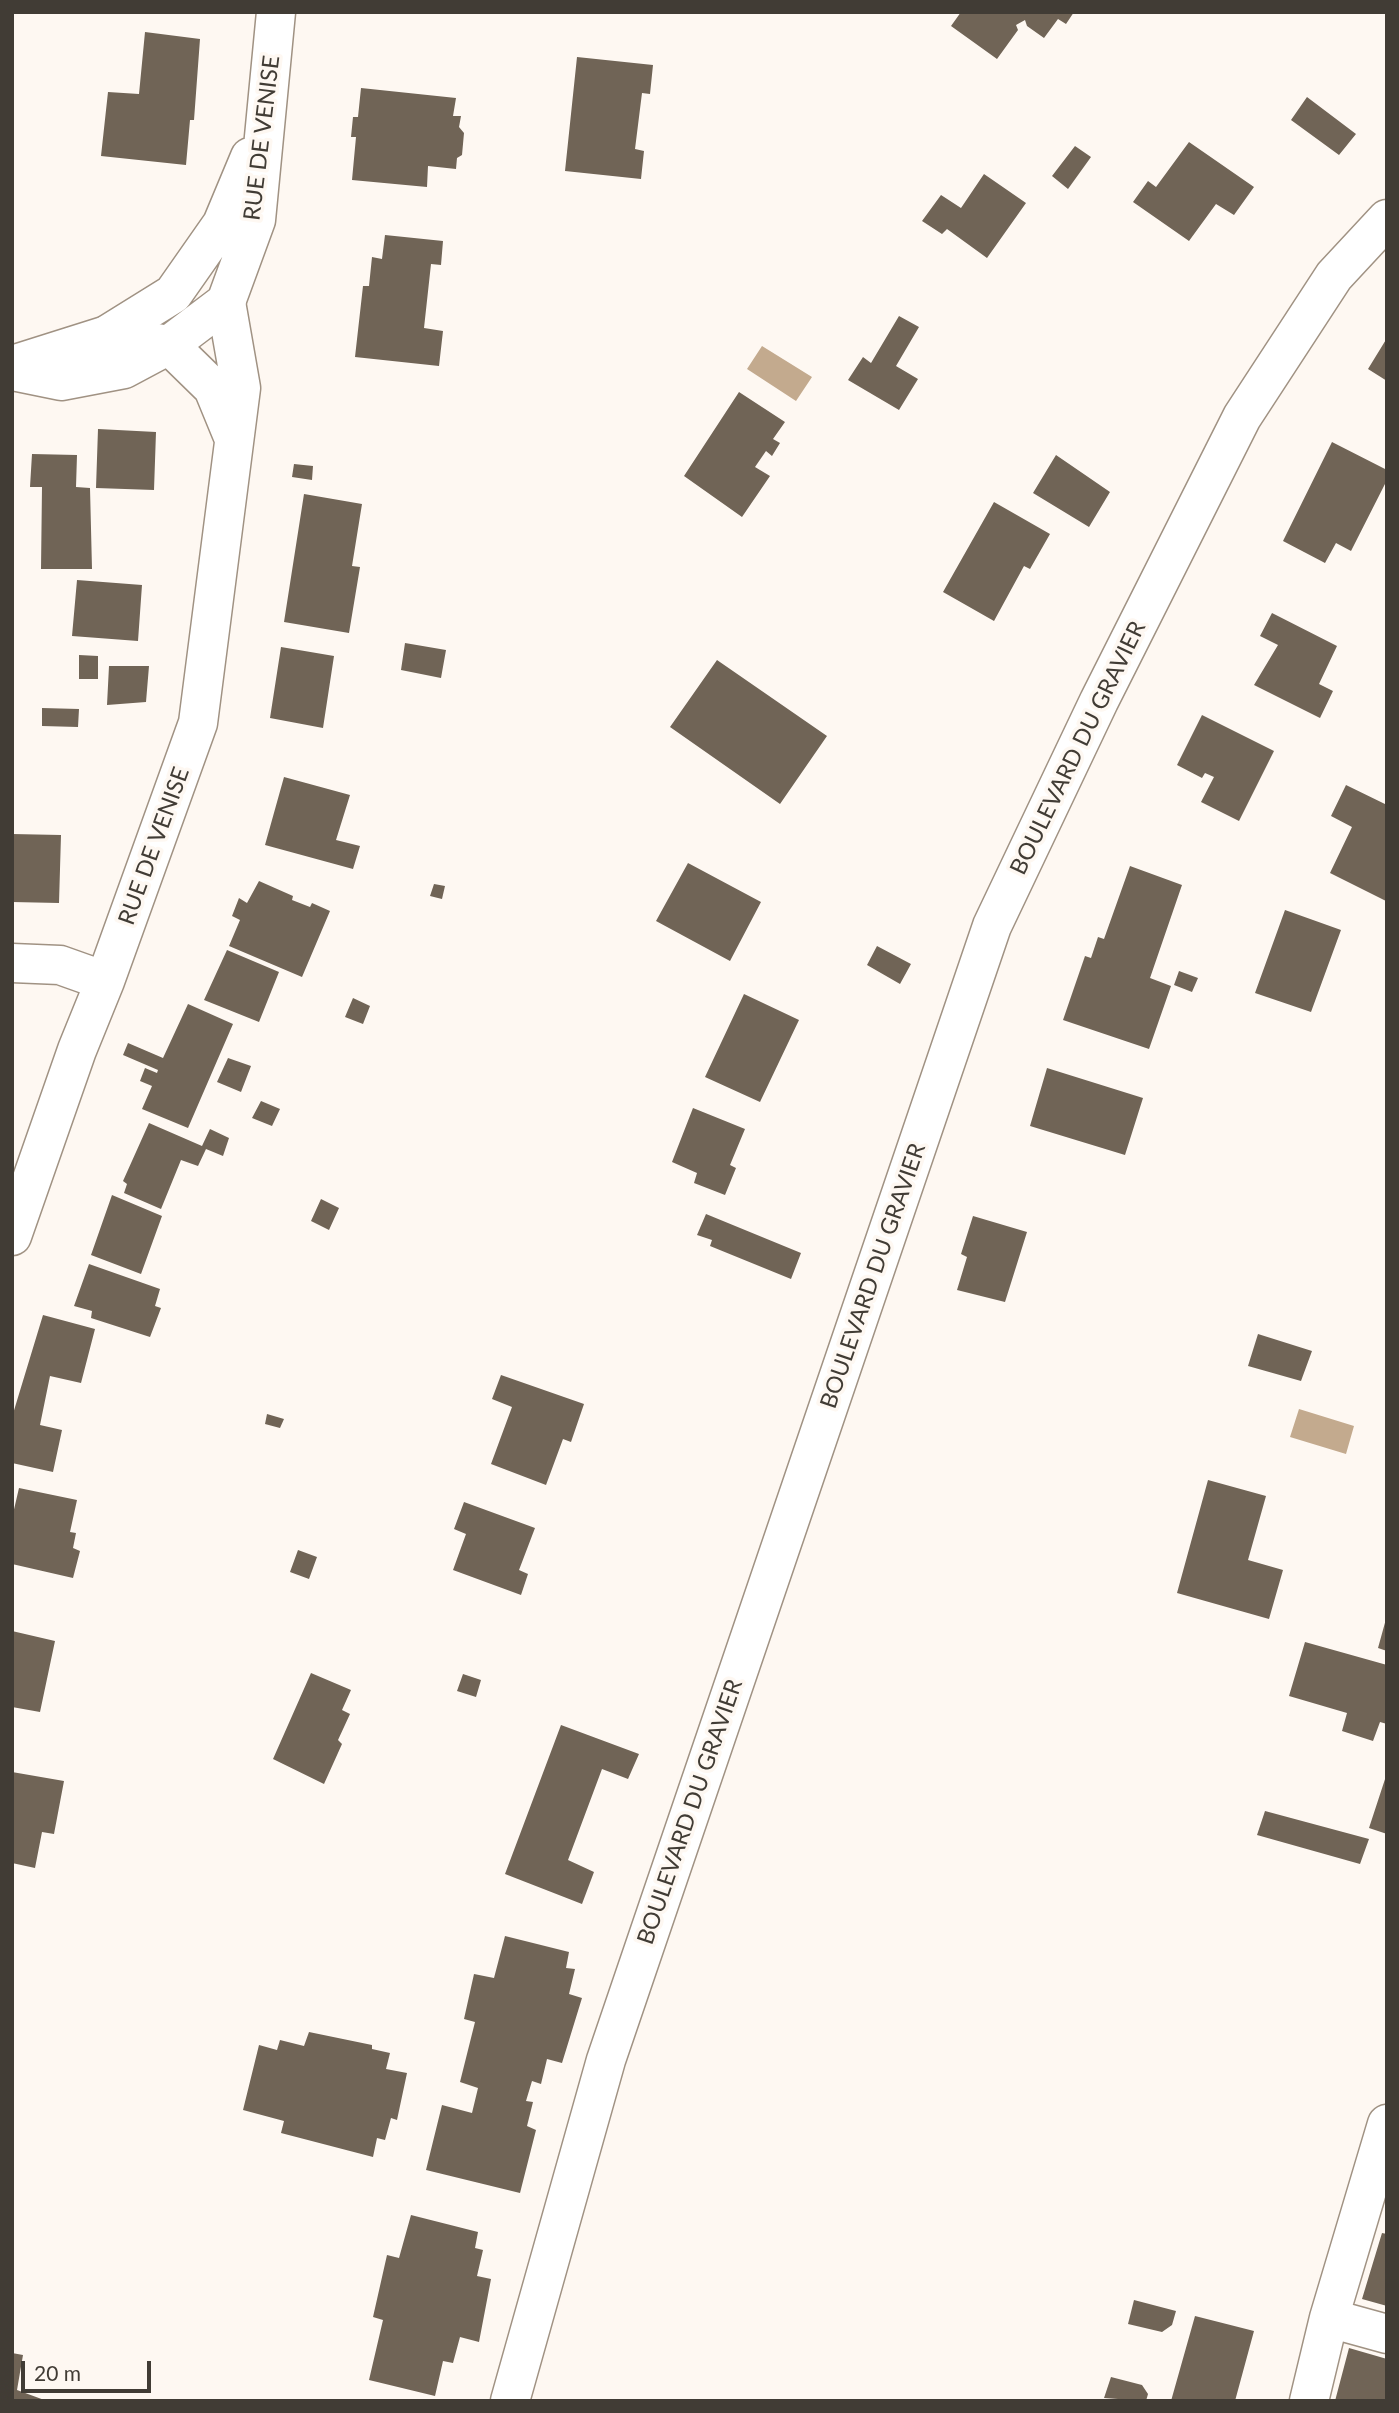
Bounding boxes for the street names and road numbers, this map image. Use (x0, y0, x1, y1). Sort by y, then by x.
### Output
street label: RUE DE VENISE (238, 54, 286, 222)
street label: BOULEVARD DU GRAVIER (1005, 617, 1151, 879)
street label: RUE DE VENISE (113, 763, 195, 929)
street label: BOULEVARD DU GRAVIER (815, 1140, 931, 1412)
street label: BOULEVARD DU GRAVIER (632, 1676, 748, 1948)

